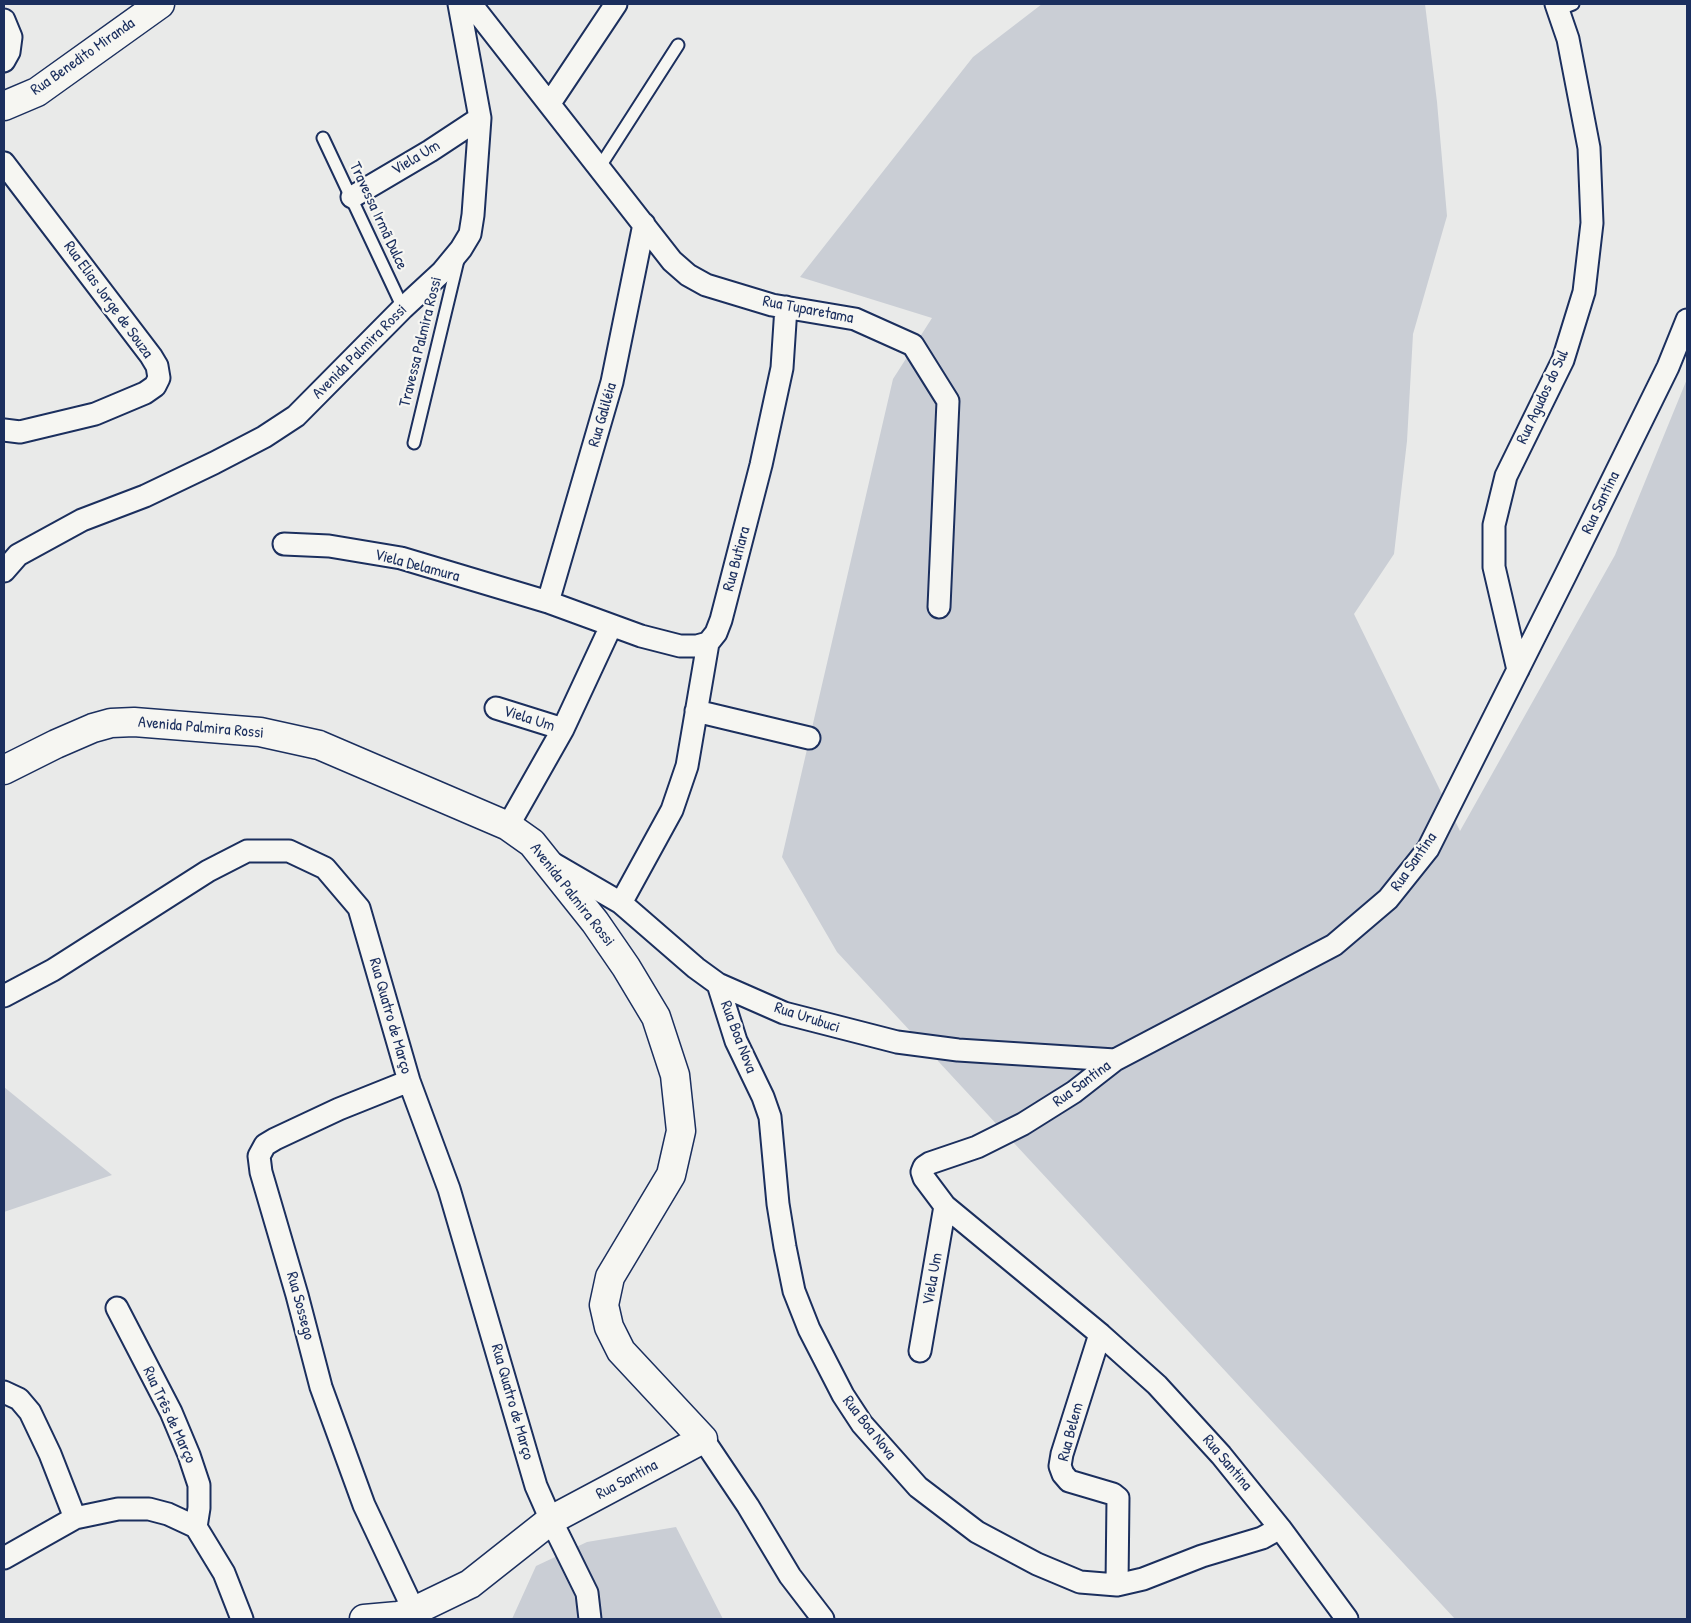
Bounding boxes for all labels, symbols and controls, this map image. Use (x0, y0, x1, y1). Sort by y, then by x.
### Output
street label: Rua Benedito Miranda (27, 14, 139, 100)
street label: Viela Um (388, 136, 444, 180)
street label: Travessa Irmã Dulce (345, 159, 411, 273)
street label: Rua Elias Jorge de Souza (59, 238, 157, 362)
street label: Travessa Palmira Rossi (396, 275, 446, 409)
street label: Rua Tuparetama (761, 292, 855, 328)
street label: Avenida Palmira Rossi (309, 301, 411, 403)
street label: Rua Agudos do Sul (1513, 347, 1573, 447)
street label: Rua Galiléia (585, 381, 621, 449)
street label: Rua Santina (1578, 469, 1624, 537)
street label: Rua Butiara (719, 525, 755, 593)
street label: Viela Delamura (372, 545, 462, 587)
street label: Viela Um (501, 702, 557, 736)
street label: Avenida Palmira Rossi (137, 713, 265, 743)
street label: Rua Santina (1387, 829, 1441, 895)
street label: Avenida Palmira Rossi (526, 839, 618, 951)
street label: Rua Quatro de Março (364, 956, 416, 1076)
street label: Rua Boa Nova (715, 998, 761, 1076)
street label: Rua Urubuci (772, 998, 842, 1038)
street label: Rua Santina (1049, 1057, 1115, 1111)
street label: Viela Um (919, 1251, 947, 1307)
street label: Rua Sossego (282, 1270, 318, 1342)
street label: Rua Quatro de Março (486, 1342, 538, 1462)
street label: Rua Três de Março (138, 1364, 200, 1466)
street label: Rua Boa Nova (838, 1392, 900, 1464)
street label: Rua Belem (1054, 1401, 1088, 1463)
street label: Rua Santina (1198, 1431, 1256, 1495)
street label: Rua Santina (593, 1456, 661, 1504)

